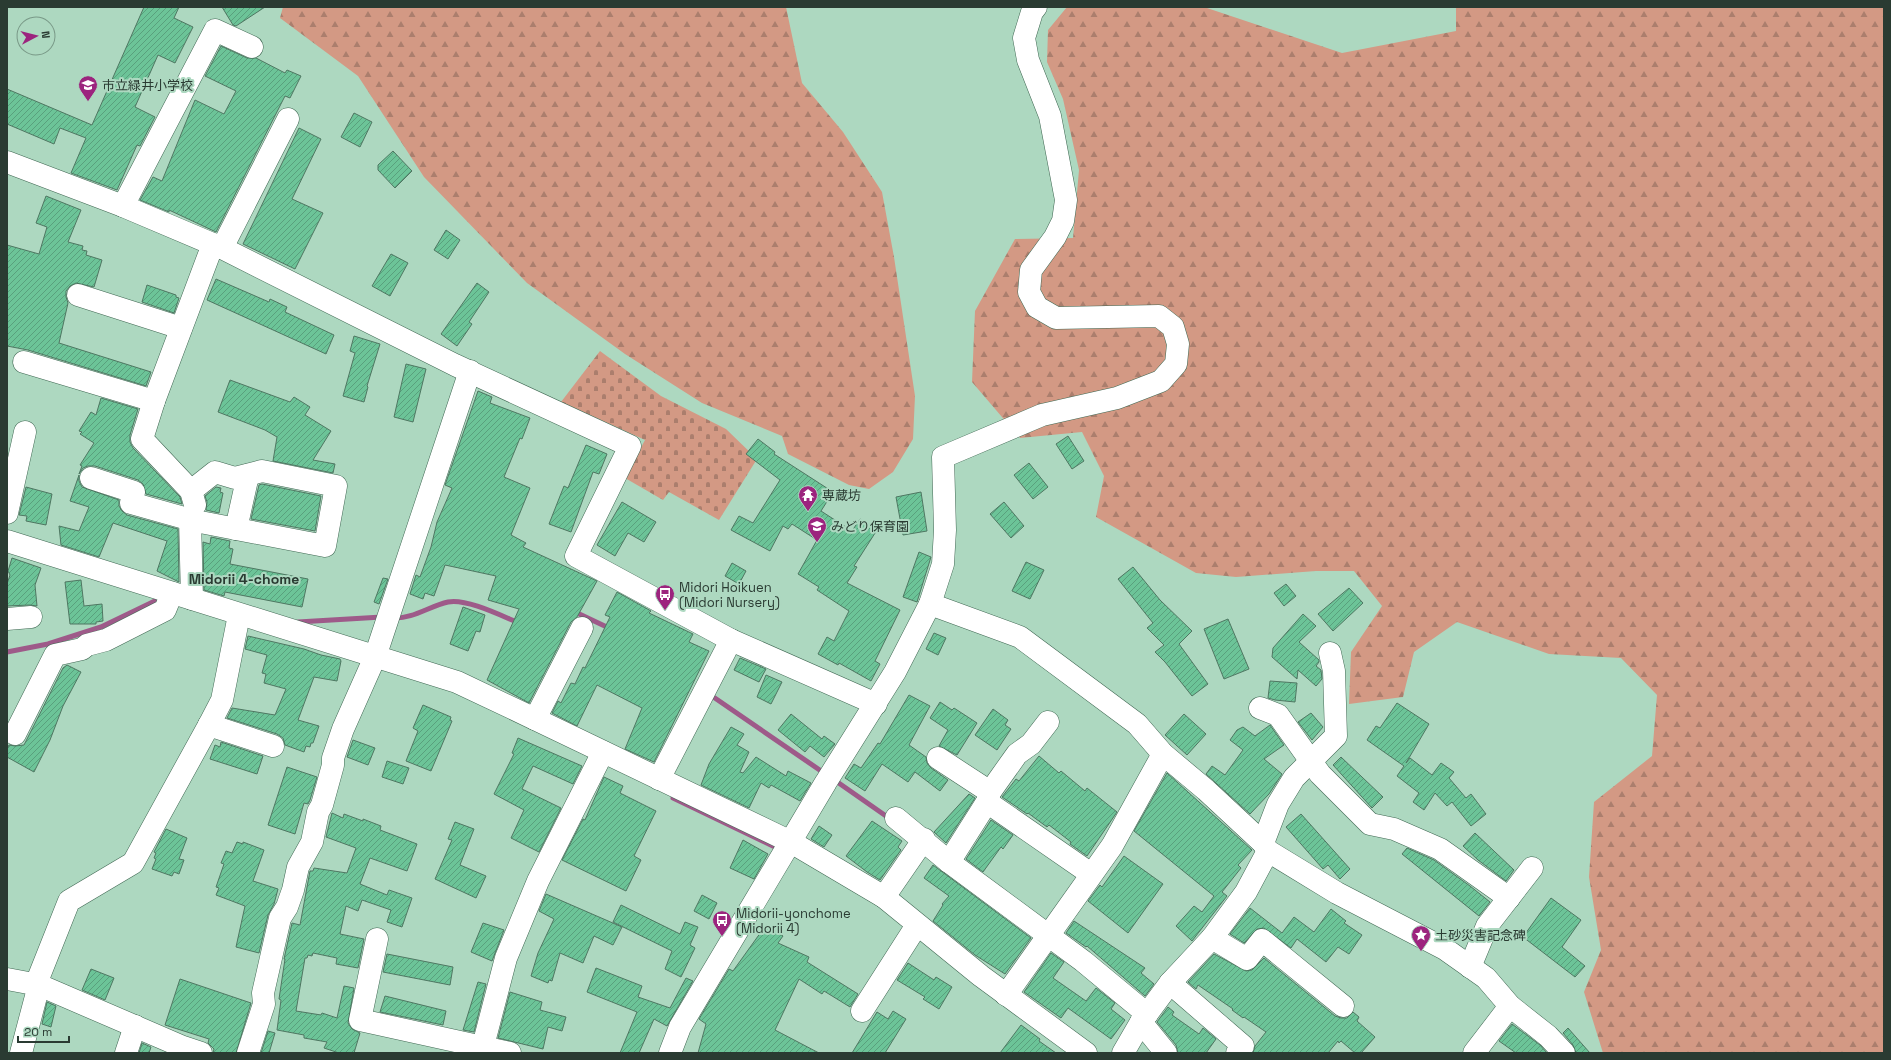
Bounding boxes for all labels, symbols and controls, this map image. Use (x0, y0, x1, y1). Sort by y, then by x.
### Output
north arrow (16, 16, 56, 56)
text: N (39, 30, 53, 39)
school or university icon: 市立緑井小学校 (77, 74, 99, 102)
place label: 市立緑井小学校 (102, 77, 193, 94)
temple icon: 専蔵坊 (797, 484, 819, 512)
place label: 専蔵坊 (822, 487, 861, 504)
school or university icon: みどり保育園 (806, 515, 828, 543)
place label: みどり保育園 (831, 518, 909, 535)
district label: Midorii 4-chome (189, 570, 299, 588)
place label: Midori Hoikuen (Midori Nursery) (679, 579, 780, 611)
bus stop icon: Midori Hoikuen (Midori Nursery) (654, 583, 676, 611)
place label: Midorii-yonchome (Midorii 4) (736, 905, 851, 937)
bus stop icon: Midorii-yonchome (Midorii 4) (711, 909, 733, 937)
place icon: 土砂災害記念碑 (1410, 924, 1432, 952)
place label: 土砂災害記念碑 (1435, 927, 1526, 944)
scale bar (18, 1018, 69, 1044)
text: 20 m (24, 1024, 52, 1040)

